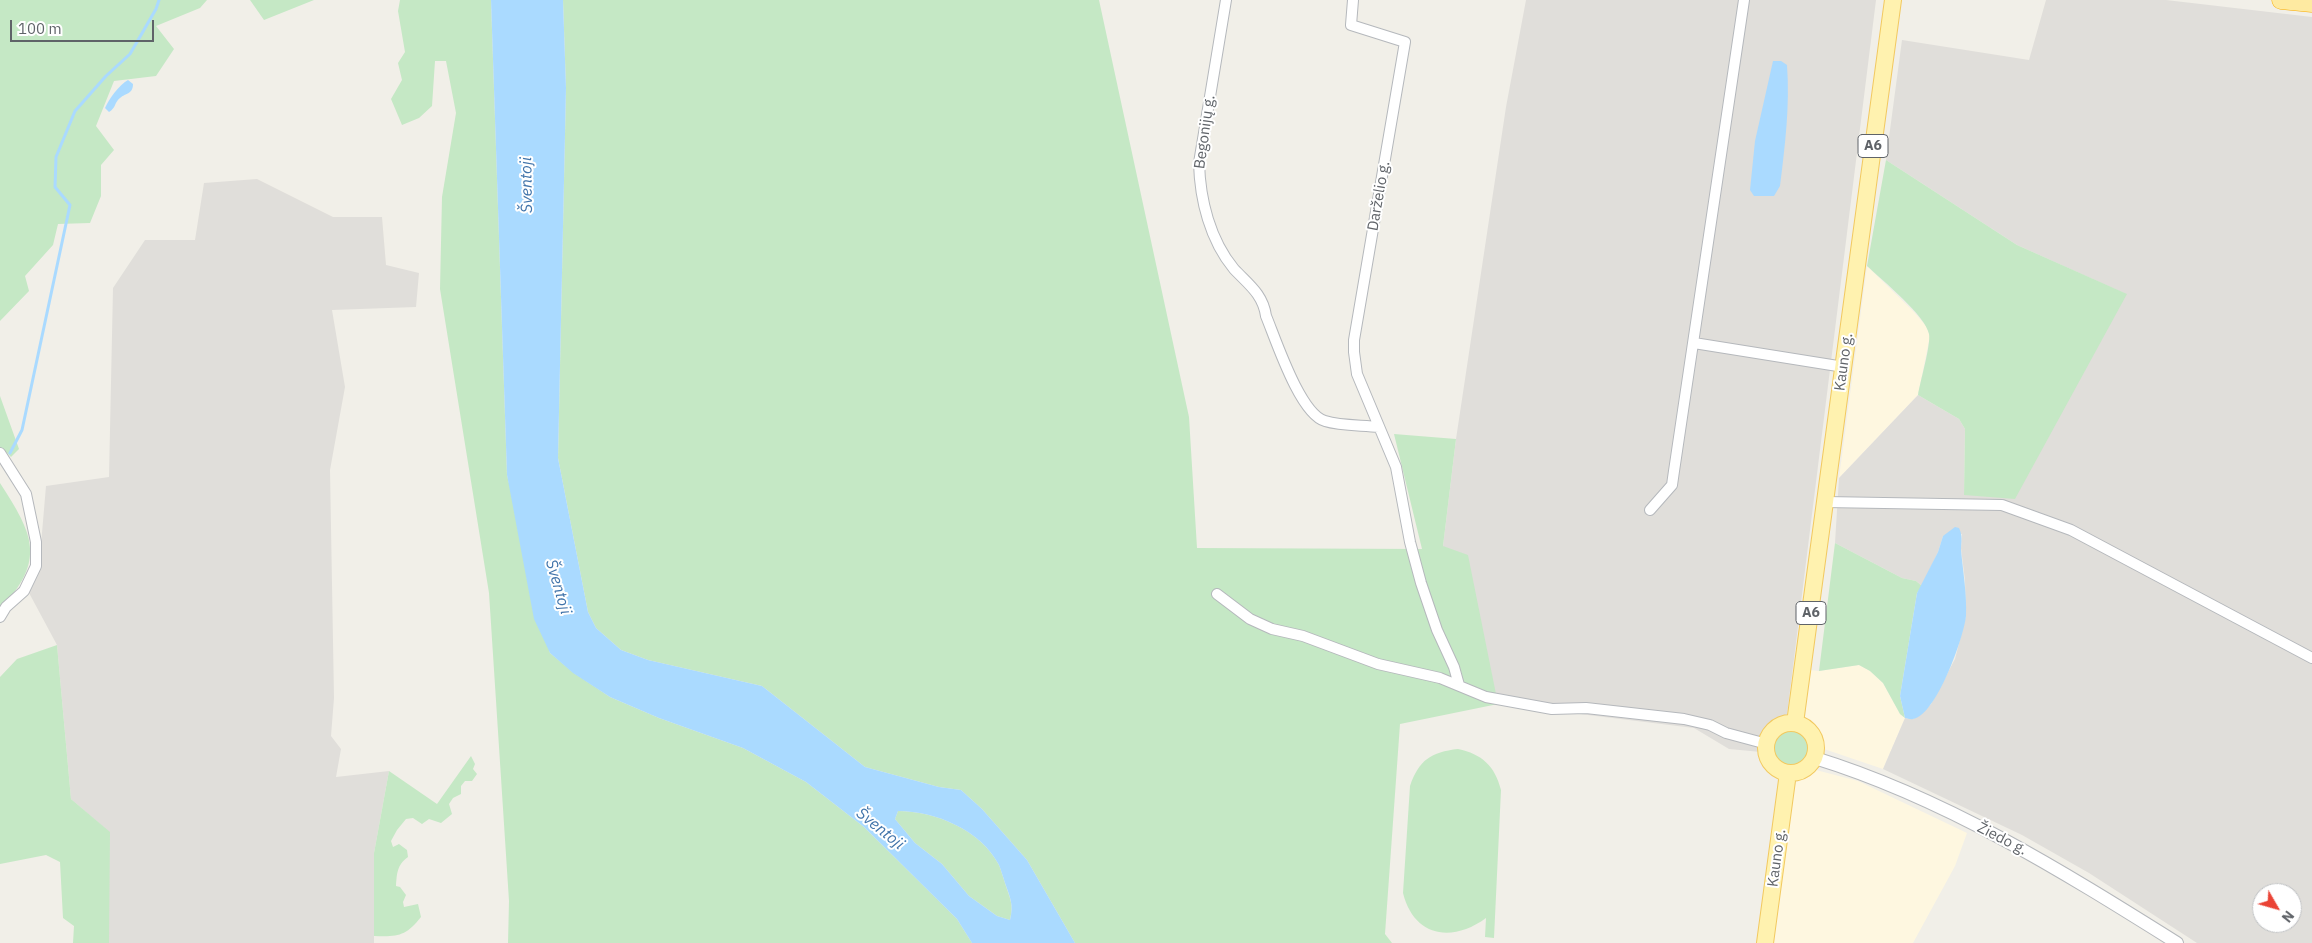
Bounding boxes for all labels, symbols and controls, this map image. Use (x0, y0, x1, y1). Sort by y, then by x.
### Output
scale bar (12, 10, 156, 42)
text: 100 m (18, 19, 62, 38)
street label: Begonijų g. (1191, 94, 1219, 170)
road number: A6 (1858, 134, 1888, 158)
water label: Šventoji (517, 157, 537, 213)
street label: Darželio g. (1364, 160, 1394, 232)
street label: Kauno g. (1831, 332, 1857, 392)
water label: Šventoji (541, 557, 575, 617)
road number: A6 (1796, 602, 1826, 624)
water label: Šventoji (852, 804, 908, 854)
street label: Žiedo g. (1974, 819, 2030, 859)
street label: Kauno g. (1764, 828, 1790, 888)
north arrow (2252, 883, 2302, 933)
text: N (2278, 907, 2298, 926)

